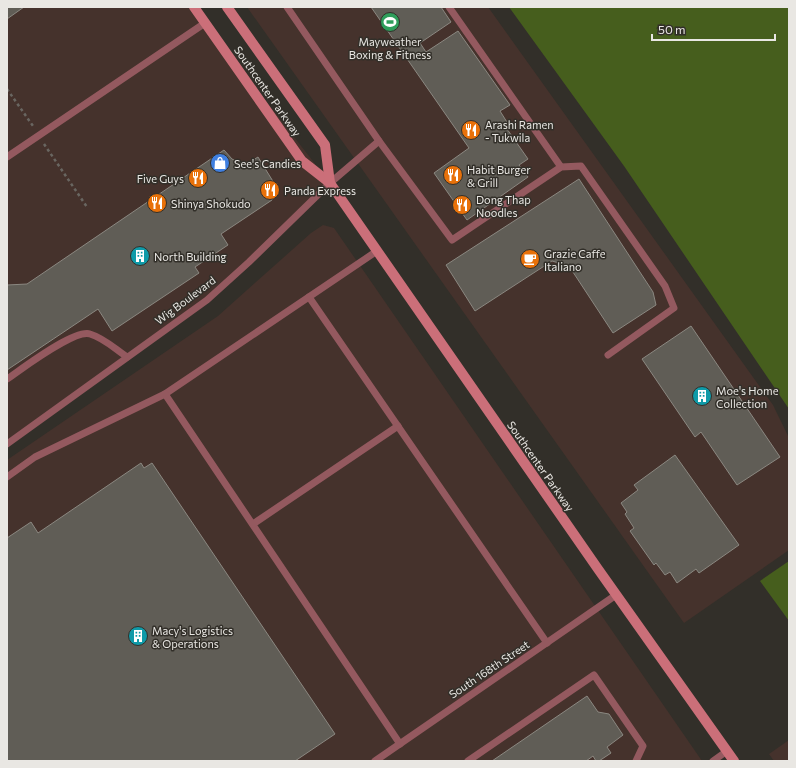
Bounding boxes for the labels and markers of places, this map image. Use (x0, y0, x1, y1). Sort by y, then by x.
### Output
sports icon: Mayweather Boxing & Fitness (379, 11, 401, 33)
place label: Mayweather Boxing & Fitness (349, 35, 431, 61)
place label: Arashi Ramen - Tukwila (485, 118, 554, 144)
restaurant icon: Arashi Ramen - Tukwila (460, 119, 482, 141)
shop icon: See's Candies (209, 152, 231, 174)
place label: See's Candies (234, 157, 301, 170)
place label: Habit Burger & Grill (467, 163, 531, 189)
restaurant icon: Habit Burger & Grill (442, 164, 464, 186)
restaurant icon: Five Guys (187, 167, 209, 189)
place label: Five Guys (137, 172, 184, 185)
restaurant icon: Panda Express (259, 179, 281, 201)
place label: Panda Express (284, 184, 356, 197)
restaurant icon: Shinya Shokudo (146, 192, 168, 214)
place label: Dong Thap Noodles (476, 193, 531, 219)
restaurant icon: Dong Thap Noodles (451, 194, 473, 216)
place label: Shinya Shokudo (171, 197, 251, 210)
building icon: North Building (129, 245, 151, 267)
place label: Grazie Caffe Italiano (544, 247, 606, 273)
cafe icon: Grazie Caffe Italiano (519, 248, 541, 270)
place label: North Building (154, 250, 227, 263)
place label: Moe's Home Collection (716, 384, 779, 410)
building icon: Moe's Home Collection (691, 385, 713, 407)
place label: Macy's Logistics & Operations (152, 624, 233, 650)
building icon: Macy's Logistics & Operations (127, 625, 149, 647)

